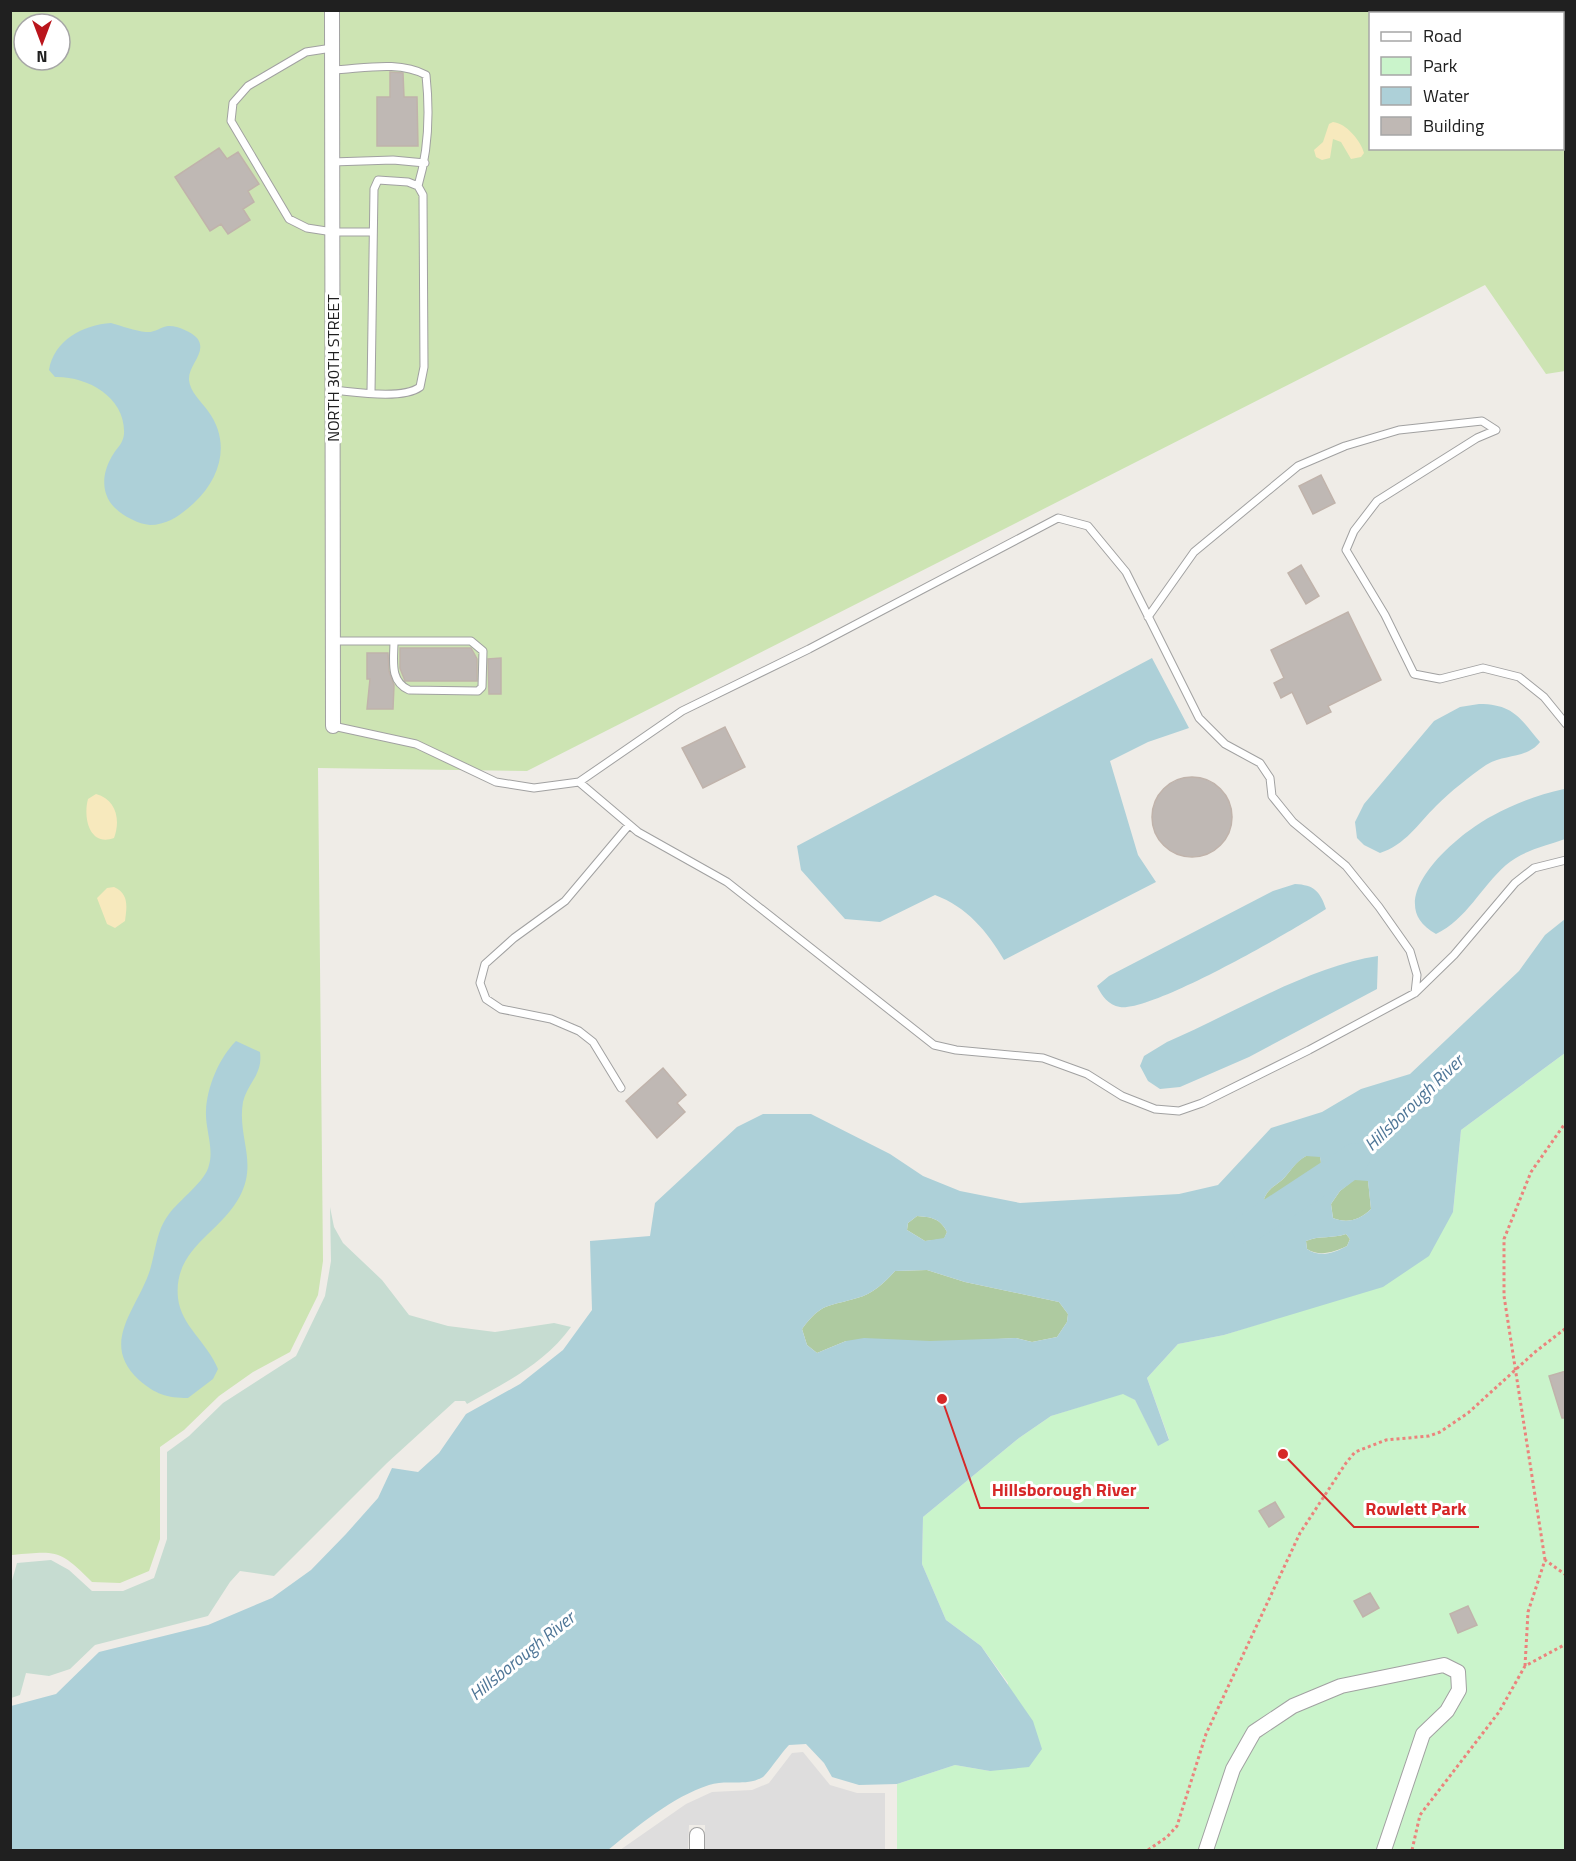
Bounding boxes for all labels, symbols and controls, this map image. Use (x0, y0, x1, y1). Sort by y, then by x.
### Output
north arrow (12, 12, 72, 72)
legend (1369, 12, 1564, 150)
text: Road (1423, 22, 1462, 49)
text: N (36, 45, 48, 69)
text: Park (1423, 52, 1458, 79)
text: Water (1423, 82, 1469, 109)
text: Building (1423, 112, 1484, 139)
street label: NORTH 30TH STREET (321, 294, 345, 442)
water label: Hillsborough River (1358, 1047, 1471, 1157)
callout: Hillsborough River (980, 1472, 1149, 1508)
text: Hillsborough River (992, 1476, 1137, 1503)
callout: Rowlett Park (1354, 1491, 1479, 1527)
text: Rowlett Park (1365, 1495, 1467, 1522)
water label: Hillsborough River (463, 1603, 582, 1707)

